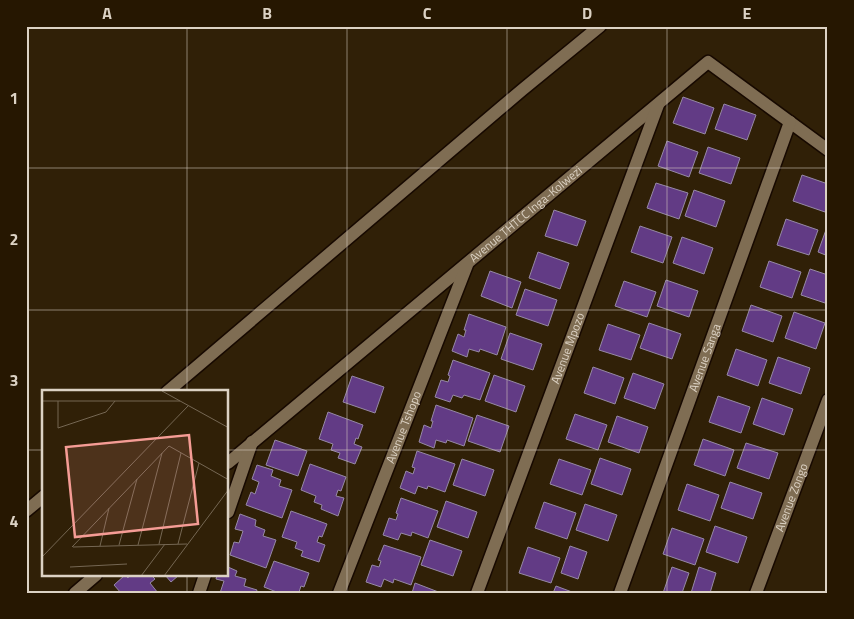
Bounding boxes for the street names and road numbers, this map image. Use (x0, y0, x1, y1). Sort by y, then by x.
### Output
street label: Avenue THTCC Inga-Kolwezi (465, 161, 586, 267)
street label: Avenue Mpozo (545, 310, 589, 386)
street label: Avenue Sanga (683, 321, 725, 394)
street label: Avenue Tshopo (380, 388, 426, 466)
street label: Avenue Zongo (770, 460, 813, 534)

